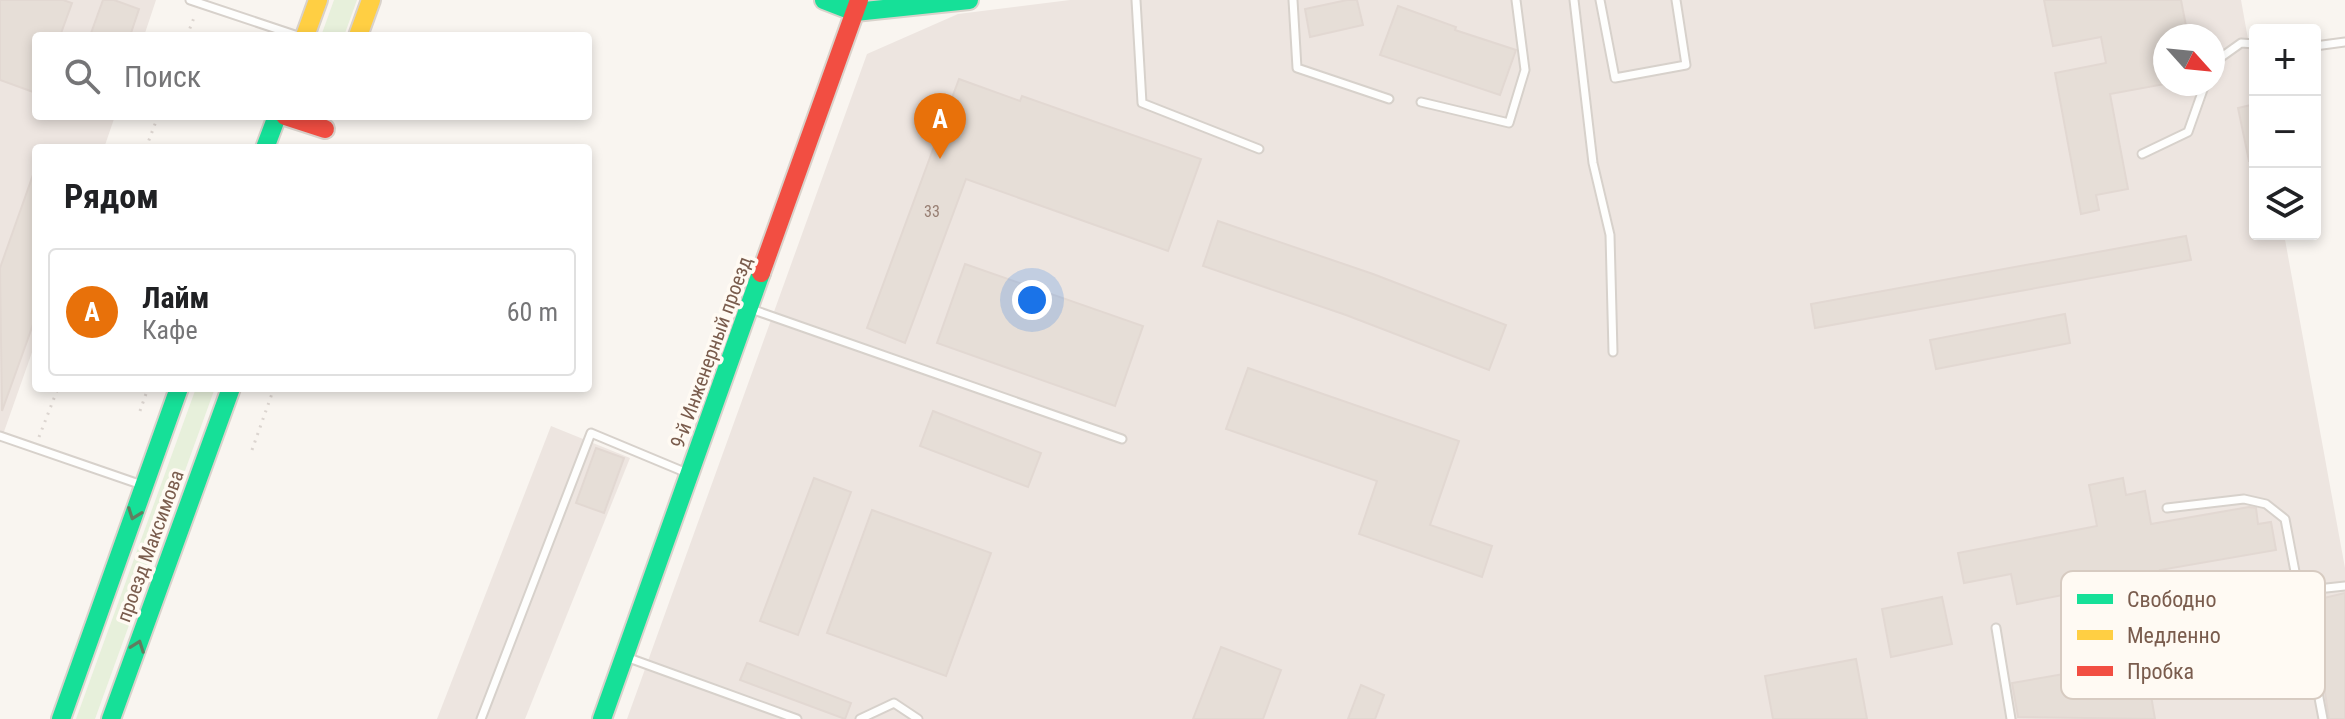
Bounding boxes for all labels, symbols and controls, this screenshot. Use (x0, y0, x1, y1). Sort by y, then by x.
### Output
north arrow (2153, 24, 2225, 96)
map controls (2249, 24, 2321, 240)
button: + (2249, 24, 2321, 96)
search box (32, 32, 592, 120)
icon: search (60, 54, 104, 98)
text: Поиск (124, 59, 201, 94)
pin: A (914, 93, 966, 159)
button: − (2249, 96, 2321, 168)
button: layers (2249, 168, 2321, 240)
text: Рядом (64, 176, 159, 216)
house number: 33 (924, 202, 940, 221)
street label: 9-й Инженерный проезд (665, 253, 757, 451)
text: Лайм (142, 280, 209, 315)
your location (1012, 280, 1052, 320)
text: A (84, 297, 100, 327)
text: 60 m (507, 297, 558, 327)
text: Кафе (142, 315, 198, 345)
street label: проезд Максимова (111, 467, 189, 625)
one-way arrow (127, 506, 144, 520)
legend (2061, 571, 2325, 699)
text: Свободно (2127, 587, 2217, 612)
text: Медленно (2127, 623, 2221, 648)
one-way arrow (128, 639, 145, 653)
text: Пробка (2127, 659, 2194, 684)

